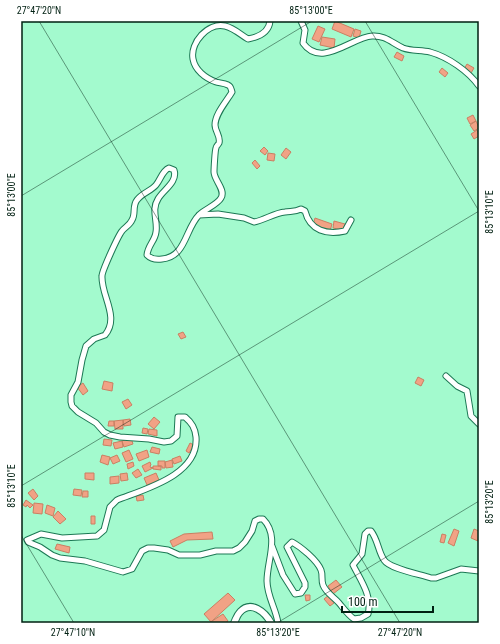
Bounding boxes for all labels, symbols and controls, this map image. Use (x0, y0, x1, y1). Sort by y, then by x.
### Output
text: 27°47'20"N (17, 5, 61, 16)
text: 85°13'00"E (289, 5, 333, 16)
text: 85°13'00"E (6, 173, 17, 217)
text: 85°13'10"E (484, 190, 495, 234)
text: 85°13'10"E (6, 464, 17, 508)
text: 85°13'20"E (484, 480, 495, 524)
scale bar (342, 588, 433, 614)
text: 100 m (348, 595, 378, 609)
text: 27°47'10"N (51, 627, 95, 638)
text: 85°13'20"E (256, 627, 300, 638)
text: 27°47'20"N (378, 627, 422, 638)

